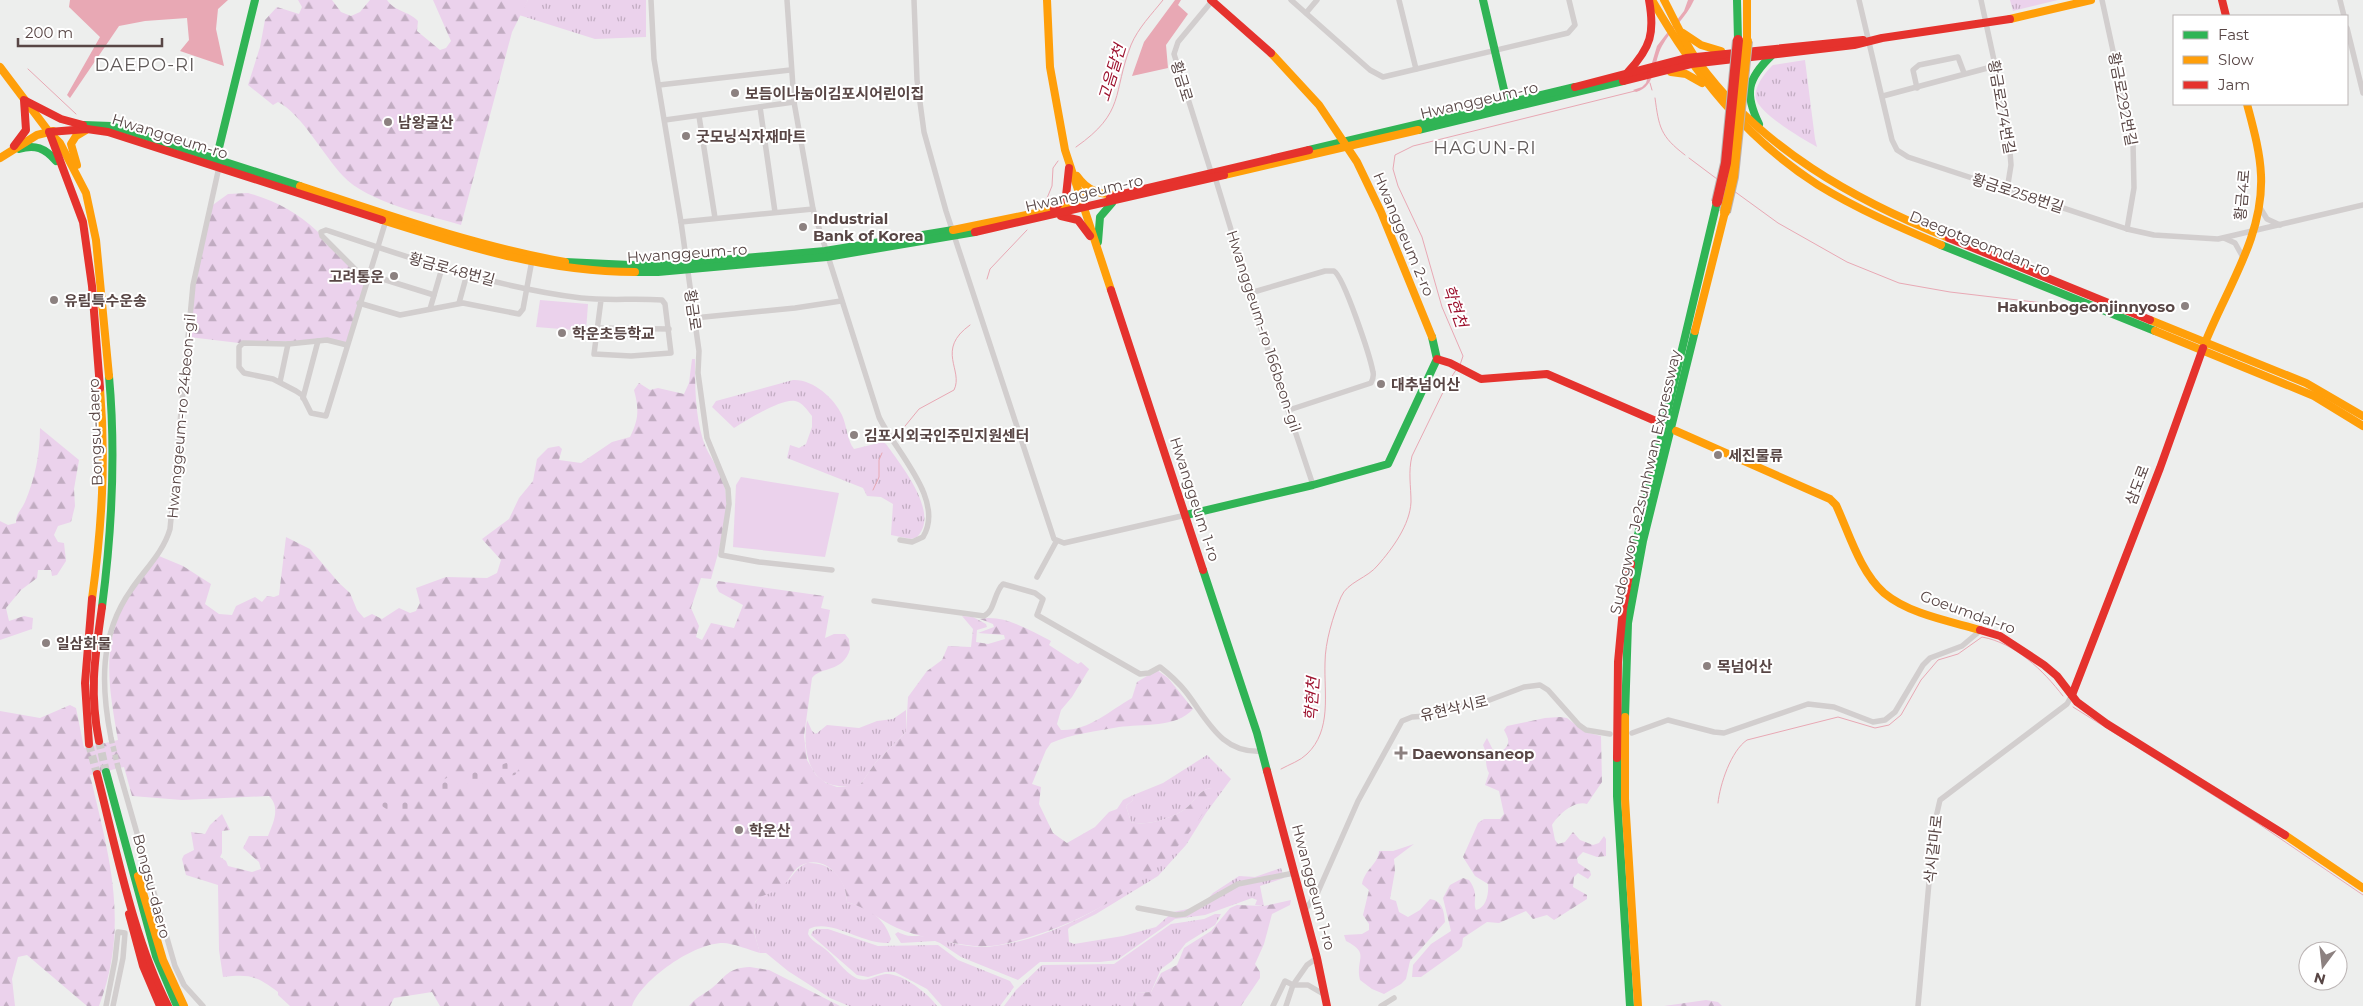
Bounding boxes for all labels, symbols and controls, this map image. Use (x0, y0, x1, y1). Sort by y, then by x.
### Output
scale bar (18, 15, 161, 47)
legend (2173, 15, 2348, 105)
text: 200 m (25, 23, 73, 42)
text: Fast (2218, 25, 2249, 44)
water label: 고음달천 (1094, 40, 1130, 104)
street label: 황금로292번길 (2105, 50, 2141, 148)
text: Slow (2218, 50, 2254, 69)
district label: DAEPO-RI (94, 54, 196, 76)
street label: 황금로 (1167, 58, 1197, 104)
street label: 황금로274번길 (1984, 58, 2020, 156)
text: Jam (2217, 75, 2250, 94)
street label: Hwanggeum-ro (1418, 77, 1540, 123)
place label: 보듬이나눔이김포시어린이집 (745, 84, 924, 103)
marker: 보듬이나눔이김포시어린이집 (729, 87, 741, 99)
street label: Hwanggeum-ro (110, 109, 230, 163)
place label: 남왕굴산 (398, 113, 453, 132)
marker: 남왕굴산 (382, 116, 394, 128)
place label: 굿모닝식자재마트 (696, 127, 807, 146)
marker: 굿모닝식자재마트 (680, 130, 692, 142)
district label: HAGUN-RI (1433, 137, 1537, 159)
street label: Hwanggeum 2-ro (1369, 169, 1439, 299)
street label: 황금로258번길 (1970, 169, 2066, 217)
street label: 황금4로 (2230, 169, 2254, 221)
street label: Hwanggeum-ro (1023, 170, 1145, 216)
street label: Daegotgeomdan-ro (1907, 206, 2053, 280)
place label: Industrial Bank of Korea (813, 209, 923, 245)
marker: Industrial Bank of Korea (797, 221, 809, 233)
street label: Hwanggeum-ro 166beon-gil (1222, 228, 1306, 434)
street label: Hwanggeum-ro (626, 239, 748, 267)
street label: 황금로48번길 (407, 248, 497, 290)
place label: 고려통운 (329, 267, 384, 286)
marker: 고려통운 (388, 270, 400, 282)
water label: 학현천 (1439, 282, 1472, 332)
street label: 황금로 (681, 288, 705, 332)
place label: 유림특수운송 (64, 291, 147, 310)
marker: 유림특수운송 (48, 294, 60, 306)
place label: Hakunbogeonjinnyoso (1997, 297, 2175, 316)
marker: Hakunbogeonjinnyoso (2179, 300, 2191, 312)
street label: Hwanggeum-ro 24beon-gil (163, 313, 199, 519)
place label: 학운초등학교 (572, 324, 655, 343)
marker: 학운초등학교 (556, 327, 568, 339)
street label: Sudogwon Je2sunhwan Expressway (1605, 347, 1685, 616)
place label: 대추넘어산 (1391, 375, 1460, 394)
street label: Bongsu-daero (84, 378, 106, 486)
marker: 대추넘어산 (1375, 378, 1387, 390)
place label: 김포시외국인주민지원센터 (864, 426, 1030, 445)
marker: 김포시외국인주민지원센터 (848, 429, 860, 441)
street label: Hwanggeum 1-ro (1166, 434, 1224, 564)
place label: 세진물류 (1728, 446, 1783, 465)
marker: 세진물류 (1712, 449, 1724, 461)
street label: 삼도로 (2121, 462, 2153, 508)
street label: Goeumdal-ro (1918, 586, 2018, 638)
place label: 일삼화물 (56, 634, 111, 653)
marker: 일삼화물 (40, 637, 52, 649)
place label: 목넘어산 (1717, 657, 1772, 676)
marker: 목넘어산 (1701, 660, 1713, 672)
water label: 학현천 (1301, 674, 1323, 722)
street label: 유현삭시로 (1418, 691, 1490, 725)
place label: Daewonsaneop (1412, 744, 1534, 763)
marker: Daewonsaneop (1394, 746, 1408, 760)
street label: 삭시갈마로 (1920, 814, 1946, 884)
place label: 학운산 (749, 821, 791, 840)
street label: Hwanggeum 1-ro (1288, 822, 1340, 952)
marker: 학운산 (733, 824, 745, 836)
street label: Bongsu-daero (129, 832, 175, 940)
north arrow (2298, 941, 2348, 991)
text: N (2312, 968, 2327, 989)

